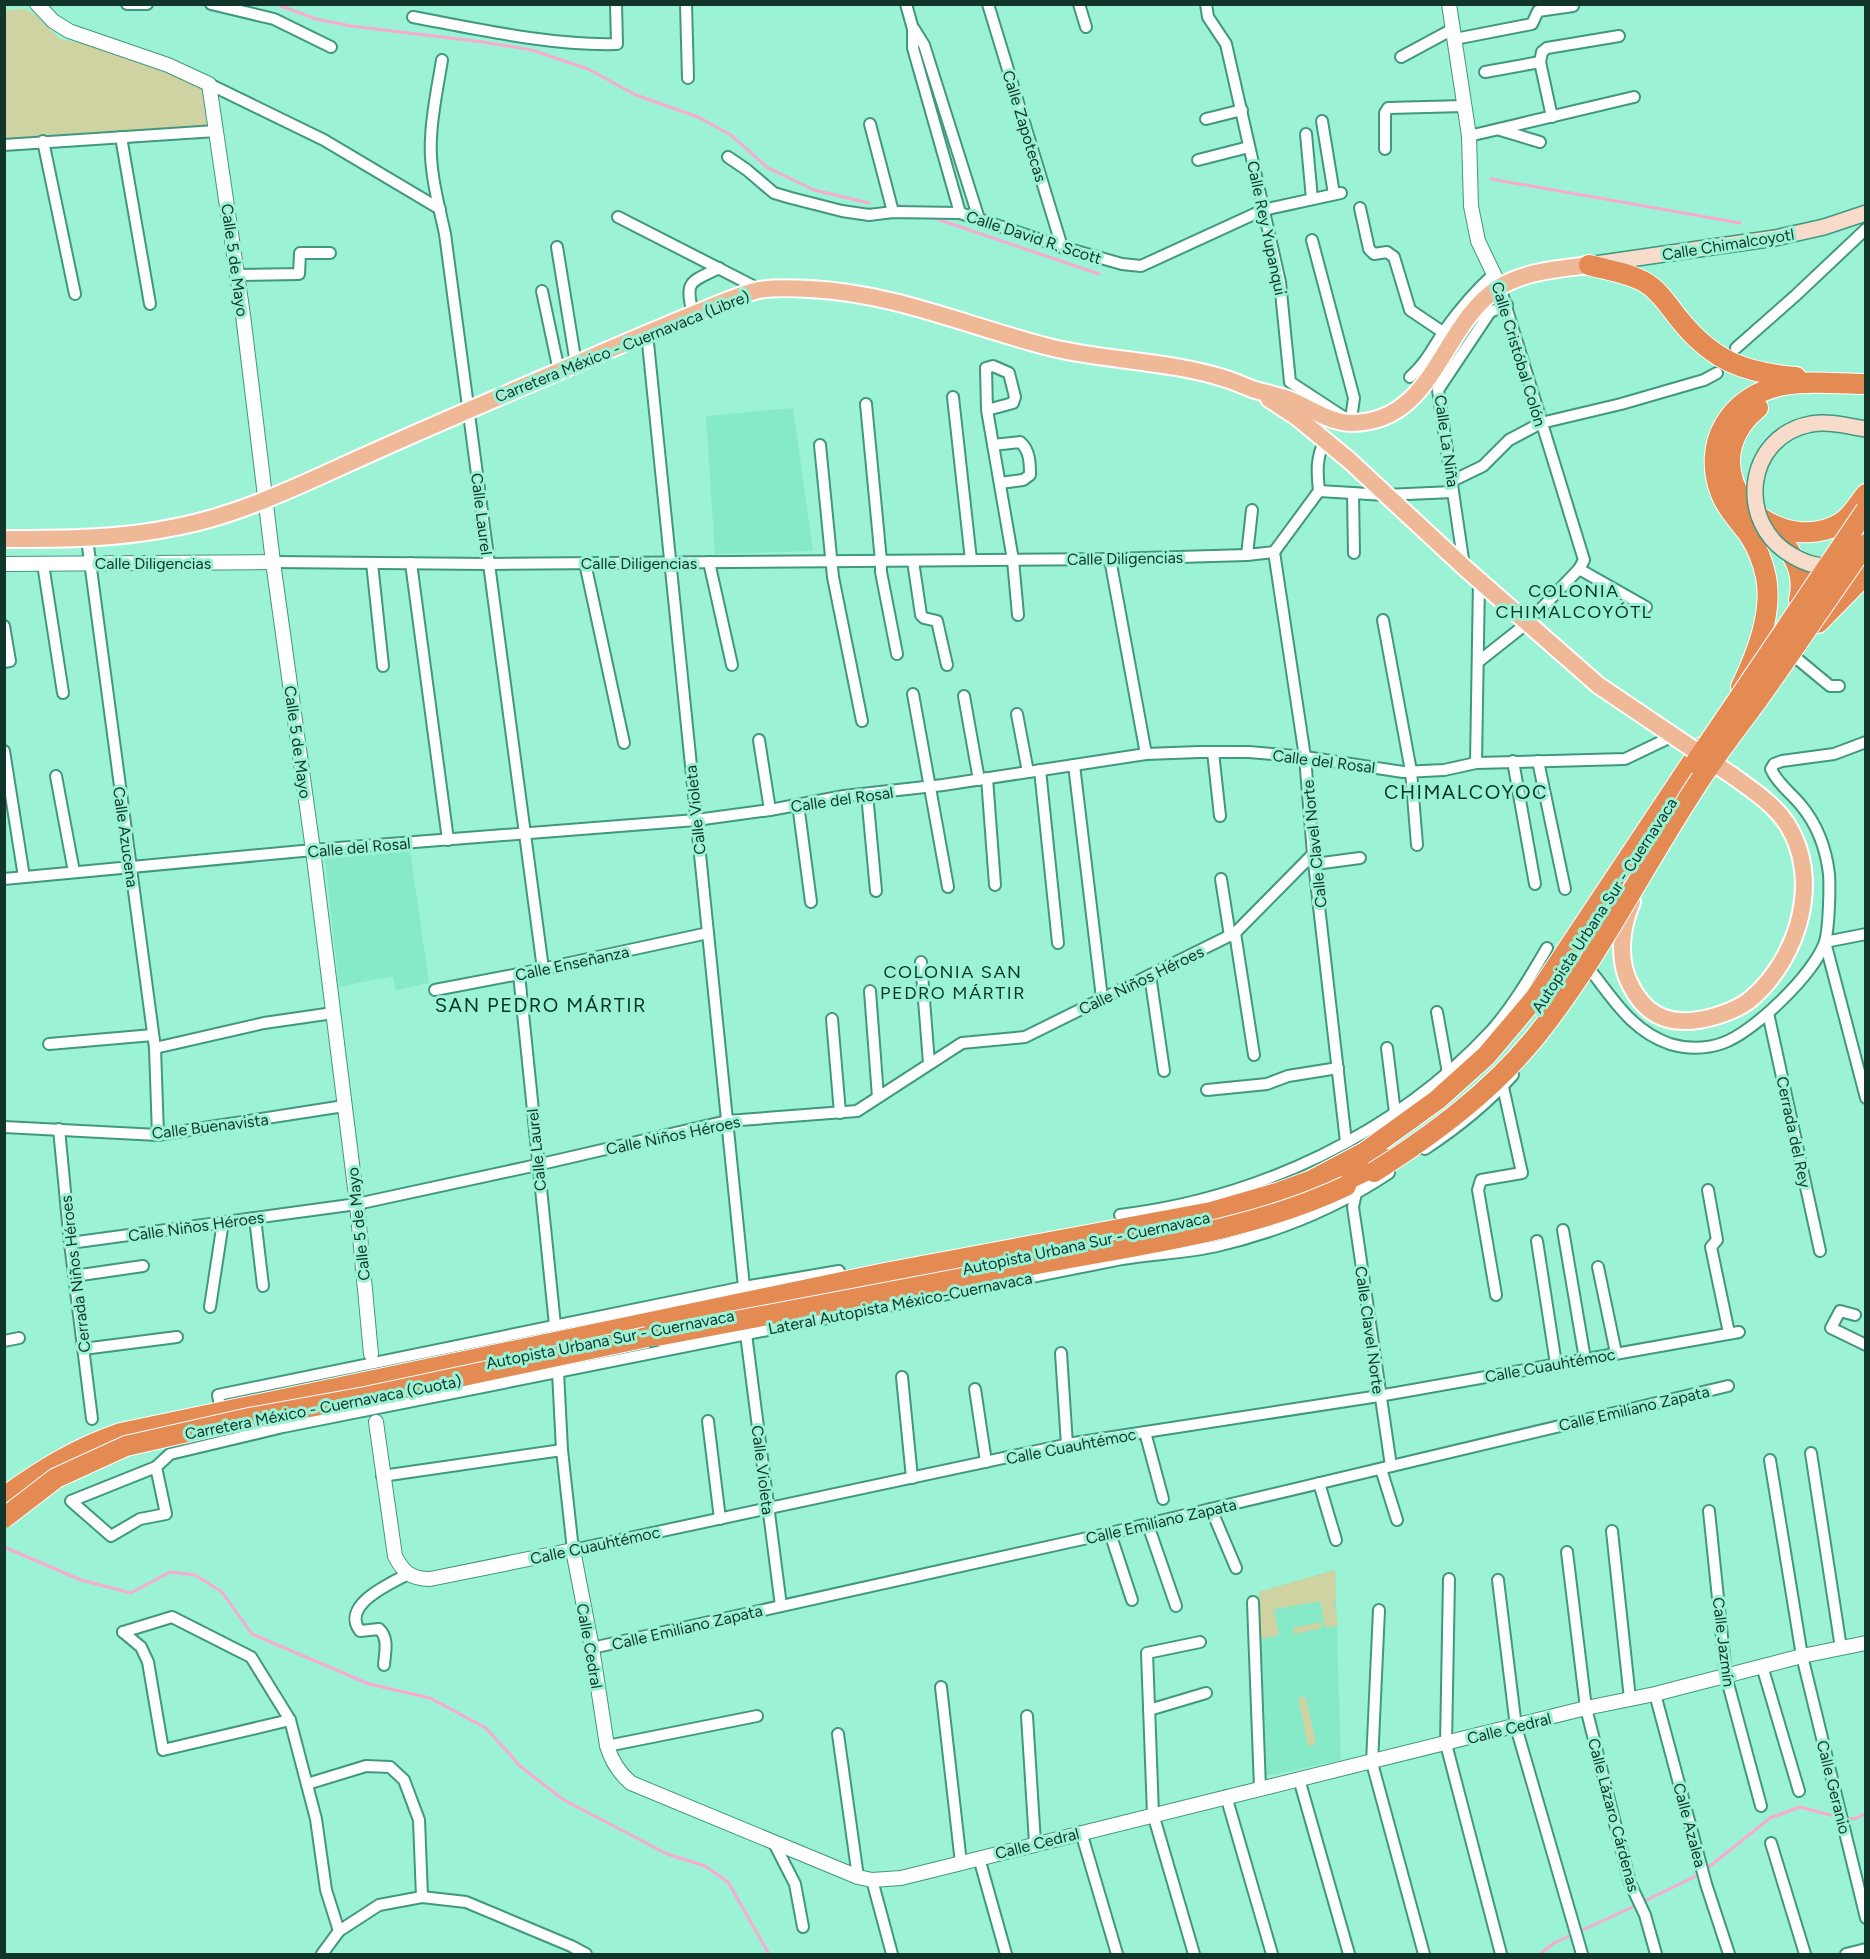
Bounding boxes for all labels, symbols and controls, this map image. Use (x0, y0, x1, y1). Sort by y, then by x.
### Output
street label: Calle Zapotecas (999, 68, 1051, 184)
street label: Calle Rey Yupanqui (1243, 159, 1290, 297)
street label: Calle 5 de Mayo (217, 202, 252, 318)
street label: Calle David R. Scott (964, 207, 1104, 268)
street label: Calle Chimalcoyotl (1661, 225, 1796, 264)
street label: Calle Cristóbal Colón (1487, 279, 1550, 429)
street label: Carretera México - Cuernavaca (Libre) (492, 287, 752, 406)
street label: Calle La Niña (1431, 394, 1462, 488)
street label: Calle Laurel (467, 472, 496, 556)
street label: Calle Diligencias (1067, 548, 1183, 569)
street label: Calle Diligencias (95, 554, 211, 573)
street label: Calle Diligencias (581, 554, 697, 573)
district label: COLONIA CHIMALCOYÓTL (1496, 580, 1652, 623)
street label: Calle 5 de Mayo (280, 684, 315, 800)
street label: Calle del Rosal (1271, 746, 1376, 777)
street label: Calle Violeta (681, 764, 710, 856)
street label: Calle Clavel Norte (1298, 779, 1331, 909)
district label: CHIMALCOYOC (1384, 780, 1548, 804)
street label: Calle del Rosal (790, 783, 895, 816)
street label: Calle Azucena (109, 785, 142, 889)
street label: Autopista Urbana Sur - Cuernavaca (1528, 794, 1681, 1016)
street label: Calle del Rosal (307, 834, 411, 861)
street label: Calle Enseñanza (513, 942, 631, 985)
street label: Calle Niños Héroes (1076, 942, 1207, 1019)
district label: COLONIA SAN PEDRO MÁRTIR (880, 961, 1026, 1004)
district label: SAN PEDRO MÁRTIR (435, 993, 647, 1017)
street label: Cerrada del Rey (1772, 1075, 1815, 1190)
street label: Calle Laurel (523, 1108, 550, 1192)
street label: Calle Buenavista (151, 1110, 270, 1143)
street label: Calle Niños Héroes (604, 1112, 742, 1159)
street label: Calle 5 de Mayo (343, 1166, 374, 1281)
street label: Cerrada Niños Héroes (56, 1194, 95, 1354)
street label: Calle Niños Héroes (127, 1208, 265, 1245)
street label: Autopista Urbana Sur - Cuernavaca (961, 1208, 1212, 1279)
street label: Calle Clavel Norte (1351, 1265, 1388, 1395)
street label: Lateral Autopista México-Cuernavaca (766, 1269, 1034, 1338)
street label: Autopista Urbana Sur - Cuernavaca (484, 1306, 736, 1373)
street label: Calle Cuauhtémoc (1483, 1345, 1617, 1386)
street label: Carretera México - Cuernavaca (Cuota) (183, 1371, 463, 1444)
street label: Calle Emiliano Zapata (1557, 1382, 1711, 1435)
street label: Calle Violeta (748, 1424, 777, 1516)
street label: Calle Cuauhtémoc (1004, 1424, 1138, 1468)
street label: Calle Emiliano Zapata (1084, 1495, 1238, 1548)
street label: Calle Cuauhtémoc (528, 1522, 662, 1569)
street label: Calle Jazmín (1709, 1596, 1738, 1688)
street label: Calle Emiliano Zapata (610, 1601, 764, 1654)
street label: Calle Cedral (573, 1602, 606, 1690)
street label: Calle Cedral (1465, 1709, 1553, 1748)
street label: Calle Lázaro Cárdenas (1584, 1736, 1643, 1894)
street label: Calle Geranio (1813, 1738, 1854, 1836)
street label: Calle Azalea (1669, 1781, 1710, 1869)
street label: Calle Cedral (993, 1824, 1081, 1863)

